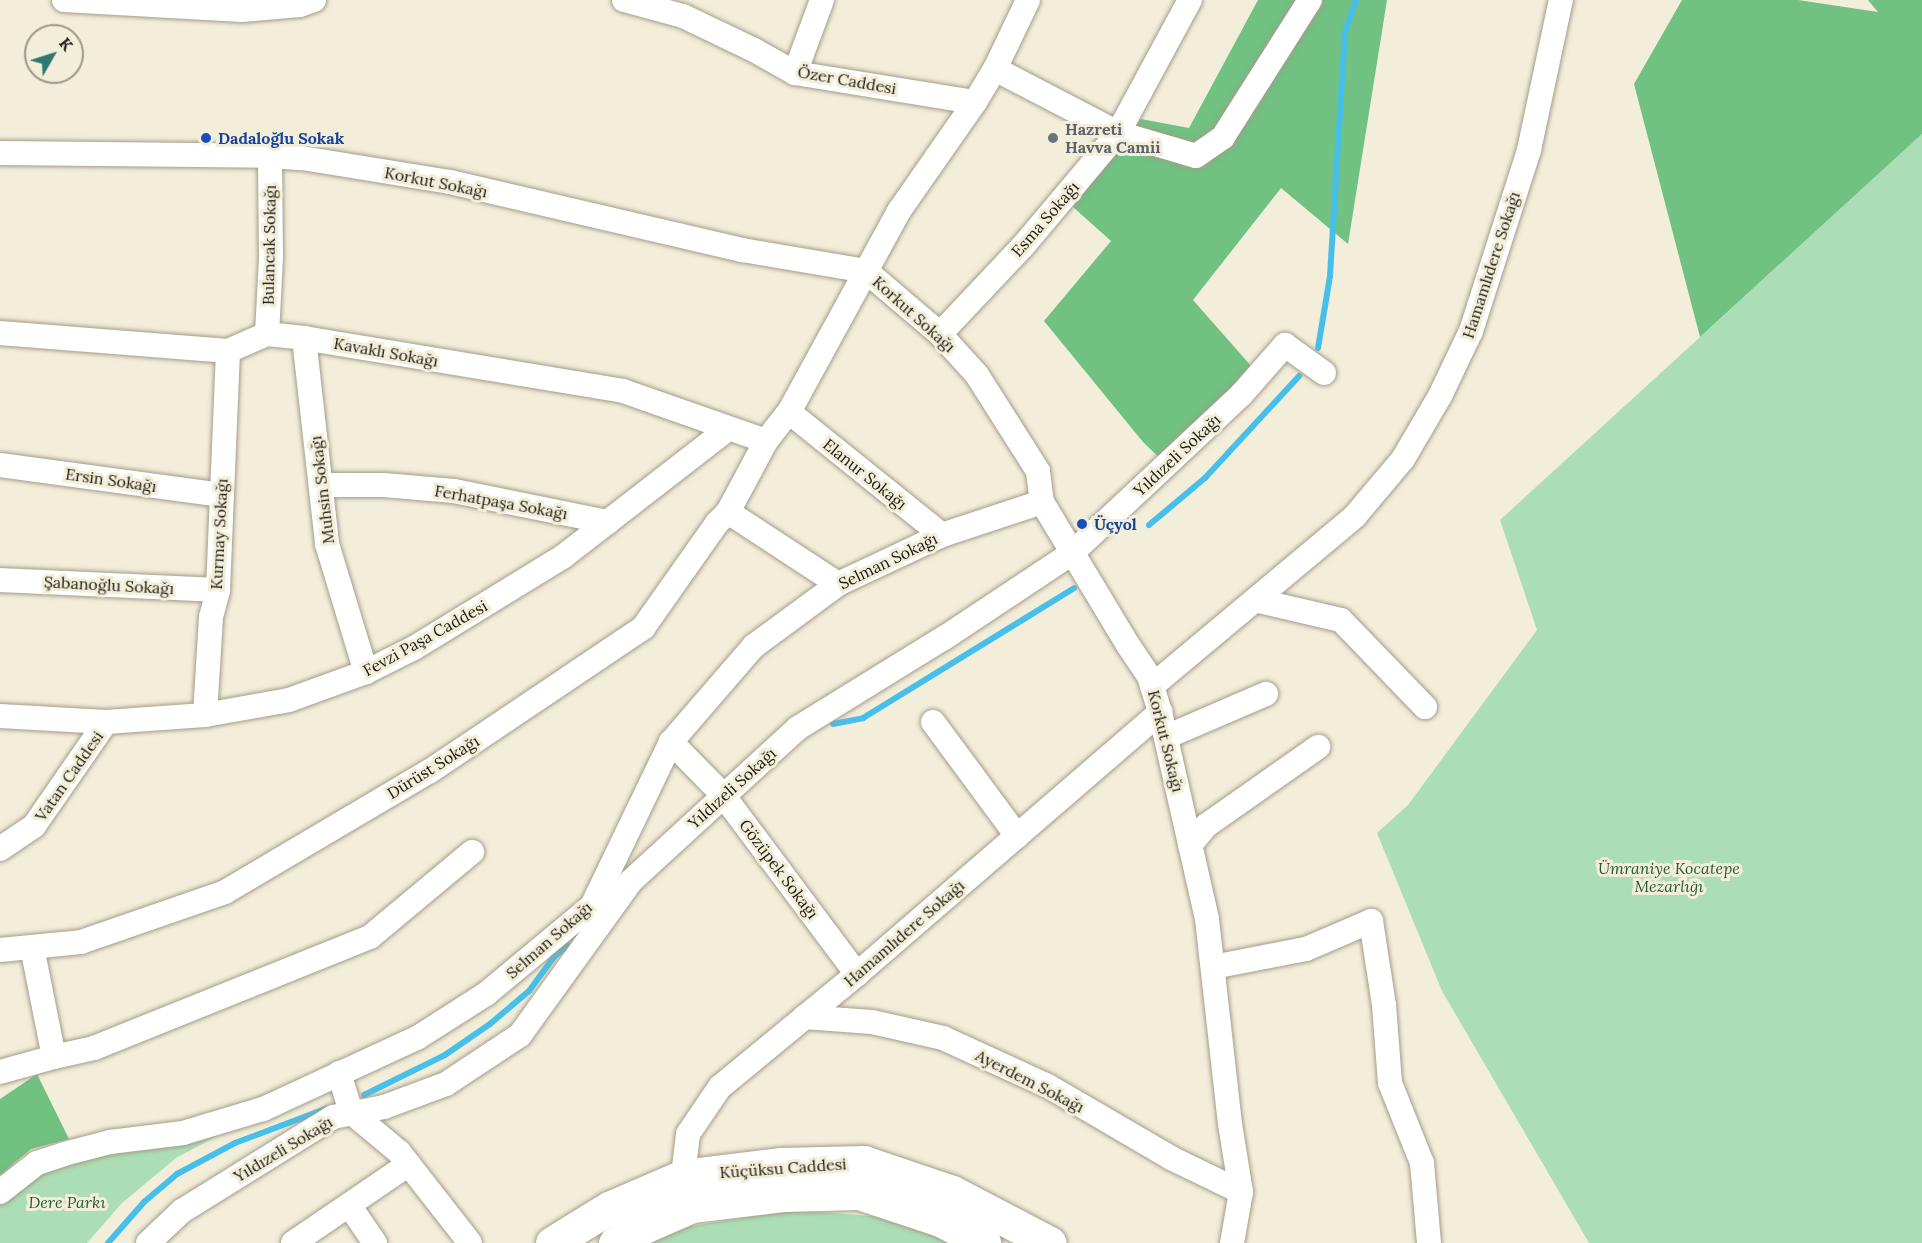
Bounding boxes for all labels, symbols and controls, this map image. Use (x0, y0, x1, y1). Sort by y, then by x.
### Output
north arrow (24, 24, 84, 84)
text: K (55, 33, 78, 55)
street label: Özer Caddesi (796, 62, 898, 98)
place label: Hazreti Havva Camii (1065, 119, 1161, 157)
place label: Dadaloğlu Sokak (218, 128, 344, 148)
marker: Dadaloğlu Sokak (199, 131, 213, 145)
marker: Hazreti Havva Camii (1046, 131, 1060, 145)
street label: Korkut Sokağı (383, 163, 489, 201)
street label: Esma Sokağı (1007, 178, 1083, 260)
street label: Bulancak Sokağı (258, 185, 280, 305)
street label: Hamamlıdere Sokağı (1458, 189, 1524, 341)
street label: Korkut Sokağı (869, 272, 959, 356)
street label: Kavaklı Sokağı (332, 333, 440, 371)
street label: Yıldızeli Sokağı (1130, 410, 1224, 500)
street label: Elanur Sokağı (819, 434, 911, 514)
street label: Muhsin Sokağı (306, 435, 338, 545)
street label: Ersin Sokağı (64, 464, 158, 496)
street label: Kurmay Sokağı (207, 478, 231, 590)
street label: Ferhatpaşa Sokağı (433, 481, 569, 523)
place label: Üçyol (1094, 514, 1137, 534)
marker: Üçyol (1075, 517, 1089, 531)
street label: Selman Sokağı (835, 529, 941, 593)
street label: Şabanoğlu Sokağı (43, 572, 175, 598)
street label: Fevzi Paşa Caddesi (360, 596, 490, 680)
street label: Korkut Sokağı (1144, 688, 1188, 794)
street label: Vatan Caddesi (31, 727, 107, 825)
street label: Dürüst Sokağı (383, 731, 483, 803)
street label: Yıldızeli Sokağı (684, 743, 780, 833)
street label: Gözüpek Sokağı (735, 816, 823, 922)
park label: Ümraniye Kocatepe Mezarlığı (1598, 858, 1740, 896)
street label: Hamamlıdere Sokağı (840, 875, 968, 991)
street label: Selman Sokağı (502, 897, 596, 983)
street label: Ayerdem Sokağı (972, 1045, 1088, 1117)
street label: Yıldızeli Sokağı (230, 1112, 336, 1186)
street label: Küçüksu Caddesi (719, 1154, 847, 1182)
park label: Dere Parkı (28, 1192, 106, 1212)

